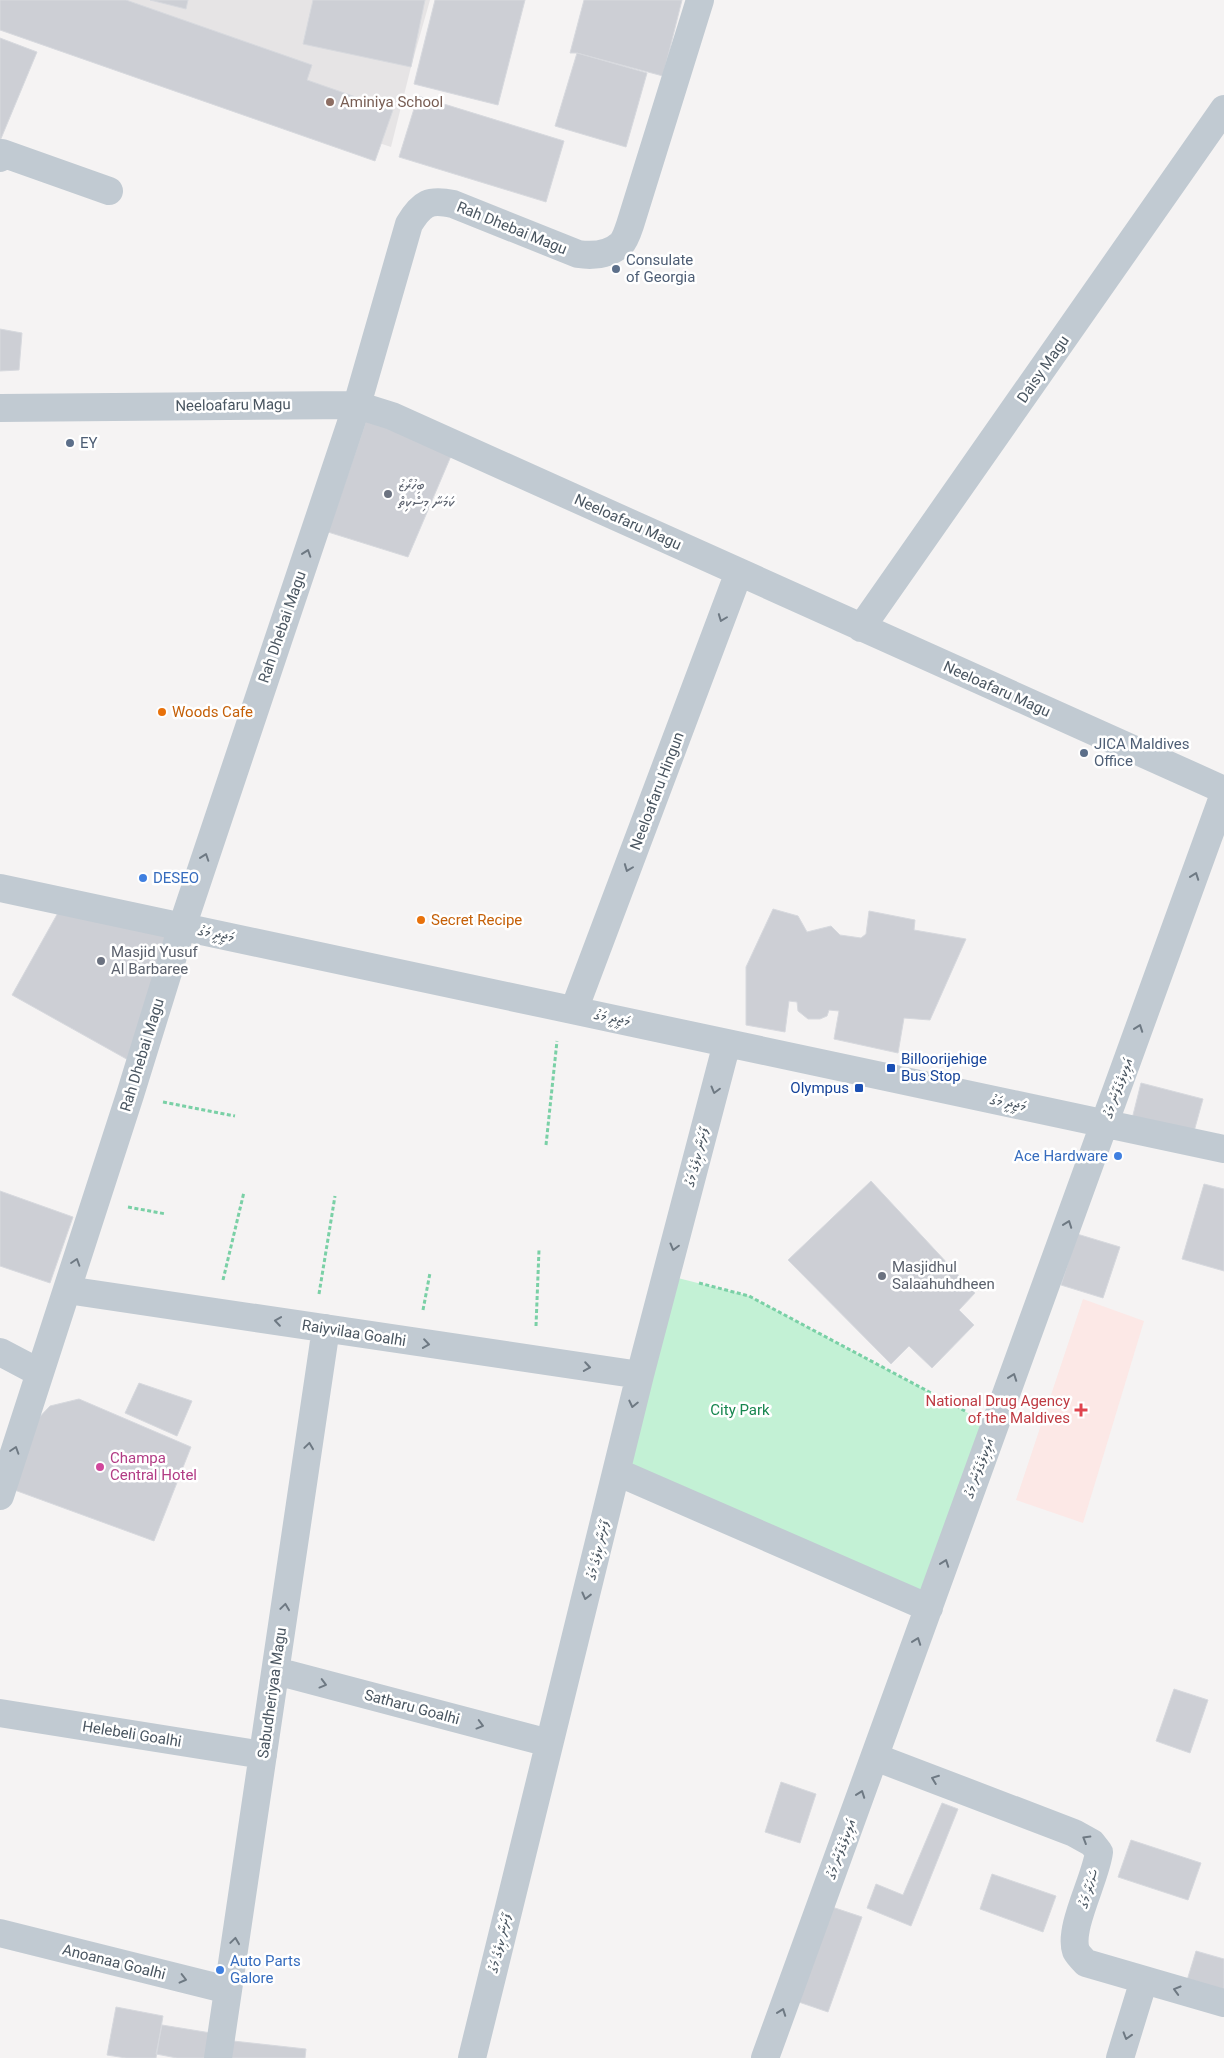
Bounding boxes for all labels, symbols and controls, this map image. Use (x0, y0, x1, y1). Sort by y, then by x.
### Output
place label: Aminiya School (340, 93, 443, 111)
marker: Aminiya School (324, 96, 336, 108)
street label: Rah Dhebai Magu (454, 198, 570, 258)
place label: Consulate of Georgia (626, 251, 695, 286)
marker: Consulate of Georgia (610, 263, 622, 275)
street label: Daisy Magu (1013, 332, 1073, 406)
street label: Neeloafaru Magu (175, 395, 291, 415)
place label: EY (80, 434, 98, 452)
marker: EY (64, 437, 76, 449)
place label: ބިހުރޯޒު ކަމަނާ މިސްކިތް (397, 476, 455, 512)
marker: ބިހުރޯޒު ކަމަނާ މިސްކިތް (382, 488, 394, 500)
street label: Neeloafaru Magu (572, 490, 684, 554)
one-way arrow (301, 550, 311, 558)
street label: Rah Dhebai Magu (254, 569, 310, 685)
one-way arrow (718, 613, 728, 622)
street label: Neeloafaru Magu (941, 657, 1053, 721)
place label: Woods Cafe (172, 703, 253, 721)
marker: Woods Cafe (156, 706, 168, 718)
street label: Neeloafaru Hingun (626, 729, 688, 853)
place label: JICA Maldives Office (1094, 735, 1190, 770)
marker: JICA Maldives Office (1078, 747, 1090, 759)
one-way arrow (199, 853, 209, 862)
one-way arrow (623, 864, 633, 872)
place label: DESEO (153, 869, 199, 887)
marker: DESEO (137, 872, 149, 884)
one-way arrow (1189, 872, 1199, 880)
place label: Secret Recipe (431, 911, 522, 929)
marker: Secret Recipe (415, 914, 427, 926)
street label: މަޖީދީ މަގު (195, 921, 236, 948)
place label: Masjid Yusuf Al Barbaree (111, 943, 198, 978)
marker: Masjid Yusuf Al Barbaree (95, 955, 107, 967)
street label: Rah Dhebai Magu (116, 996, 168, 1114)
street label: މަޖީދީ މަގު (591, 1005, 632, 1032)
one-way arrow (1133, 1025, 1143, 1033)
place label: Billoorijehige Bus Stop (901, 1050, 987, 1085)
street label: އަލިކިލެގެފާނު މަގު (1098, 1055, 1138, 1122)
marker: Billoorijehige Bus Stop (885, 1062, 897, 1074)
place label: Olympus (790, 1079, 849, 1097)
marker: Olympus (853, 1082, 865, 1094)
one-way arrow (710, 1085, 721, 1094)
street label: މަޖީދީ މަގު (987, 1090, 1028, 1117)
street label: ފާށަނާ ކިލެގެ މަގު (680, 1124, 715, 1190)
place label: Ace Hardware (1014, 1147, 1108, 1165)
marker: Ace Hardware (1112, 1150, 1124, 1162)
one-way arrow (1062, 1220, 1072, 1229)
one-way arrow (669, 1243, 680, 1251)
one-way arrow (71, 1258, 81, 1266)
place label: Masjidhul Salaahuhdheen (892, 1258, 995, 1293)
marker: Masjidhul Salaahuhdheen (876, 1270, 888, 1282)
street label: Raiyvilaa Goalhi (301, 1316, 407, 1350)
one-way arrow (274, 1317, 282, 1327)
one-way arrow (422, 1338, 431, 1348)
one-way arrow (583, 1362, 591, 1372)
one-way arrow (1007, 1373, 1017, 1382)
place label: National Drug Agency of the Maldives (925, 1392, 1070, 1427)
one-way arrow (628, 1400, 639, 1409)
park label: City Park (710, 1401, 770, 1419)
marker: National Drug Agency of the Maldives (1074, 1403, 1088, 1417)
street label: އަލިކިލެގެފާނު މަގު (959, 1435, 999, 1502)
one-way arrow (303, 1442, 313, 1450)
one-way arrow (9, 1446, 19, 1454)
place label: Champa Central Hotel (110, 1449, 197, 1484)
marker: Champa Central Hotel (94, 1461, 106, 1473)
street label: ފާށަނާ ކިލެގެ މަގު (582, 1517, 615, 1583)
one-way arrow (939, 1559, 949, 1567)
one-way arrow (581, 1592, 592, 1601)
one-way arrow (279, 1602, 290, 1610)
street label: Sabudheriyaa Magu (254, 1626, 290, 1760)
one-way arrow (911, 1637, 921, 1646)
one-way arrow (318, 1678, 326, 1688)
street label: Satharu Goalhi (362, 1686, 462, 1728)
street label: Helebeli Goalhi (81, 1717, 183, 1751)
one-way arrow (475, 1719, 484, 1730)
one-way arrow (931, 1775, 940, 1786)
one-way arrow (855, 1790, 865, 1798)
street label: އަލިކިލެގެފާނު މަގު (821, 1816, 861, 1883)
one-way arrow (1082, 1836, 1091, 1846)
street label: ސަހަރާ މަގު (1074, 1867, 1104, 1911)
street label: ފާށަނާ ކިލެގެ މަގު (484, 1910, 517, 1976)
one-way arrow (230, 1936, 240, 1945)
street label: Anoanaa Goalhi (61, 1940, 167, 1984)
place label: Auto Parts Galore (230, 1952, 301, 1987)
marker: Auto Parts Galore (214, 1964, 226, 1976)
one-way arrow (179, 1973, 188, 1984)
one-way arrow (1174, 1985, 1182, 1995)
one-way arrow (776, 2008, 786, 2017)
one-way arrow (1123, 2031, 1133, 2040)

